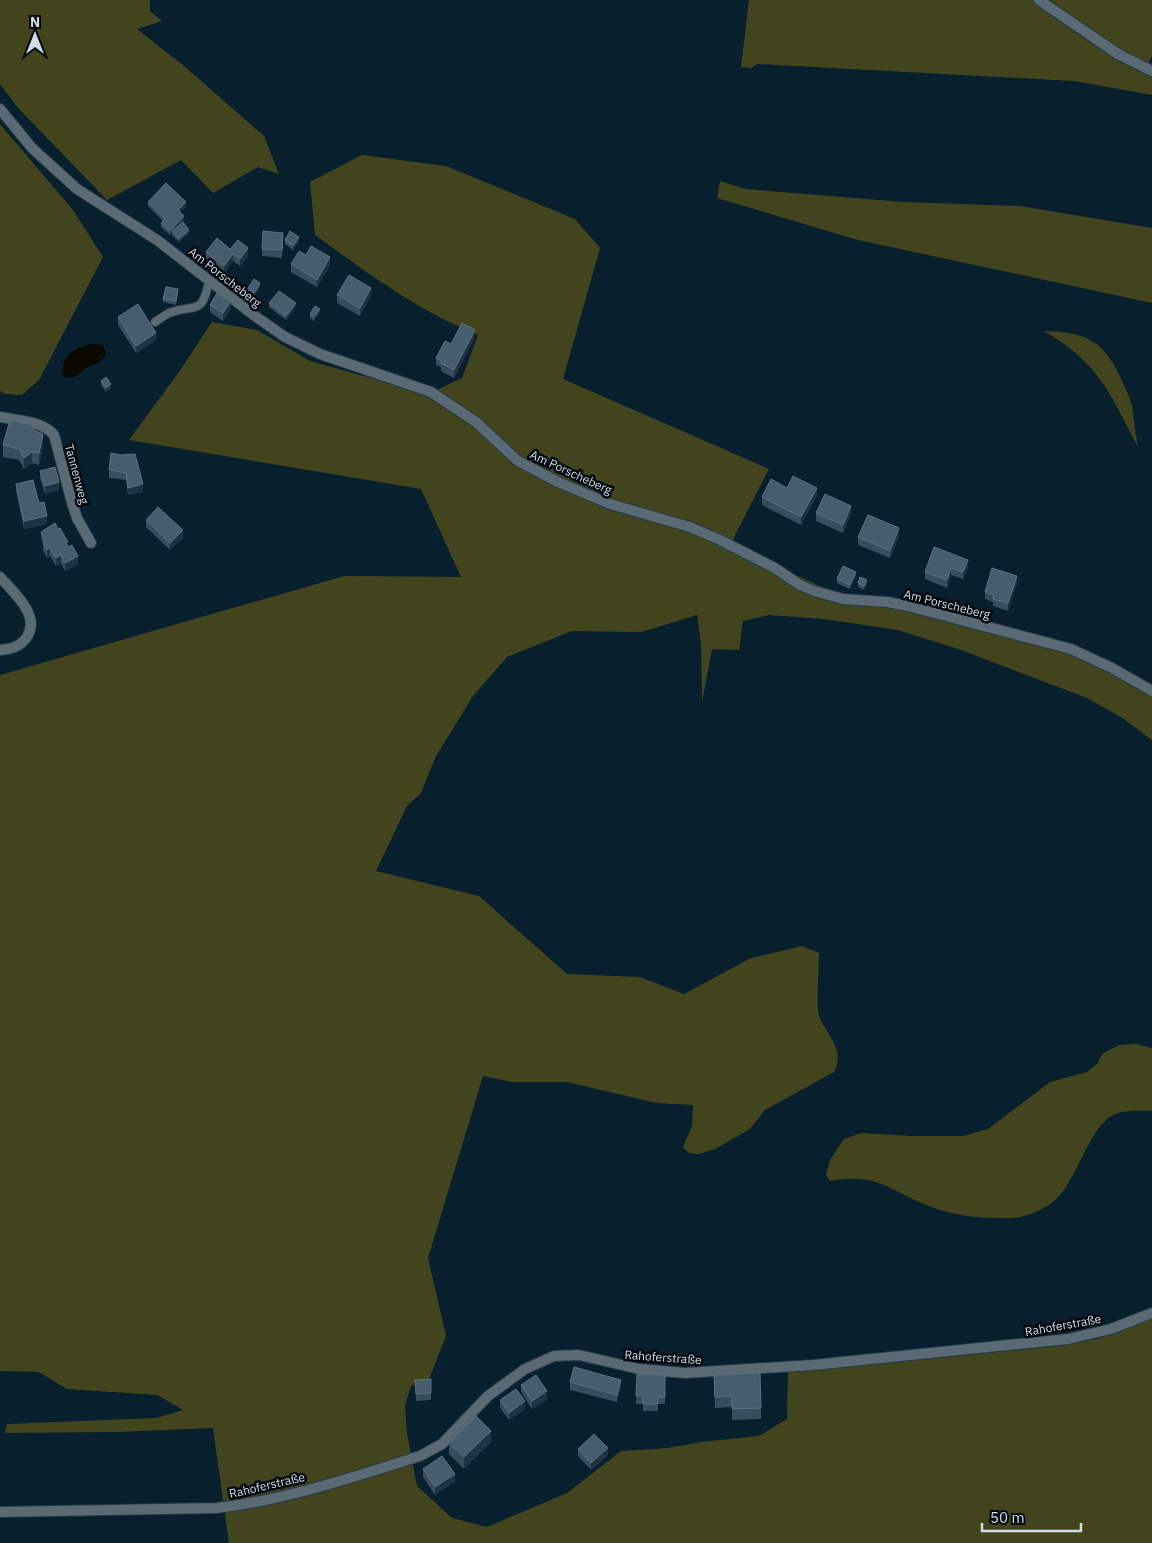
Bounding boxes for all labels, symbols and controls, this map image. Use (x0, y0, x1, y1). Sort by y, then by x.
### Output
north arrow (10, 10, 60, 60)
text: N (30, 13, 40, 31)
street label: Am Porscheberg (186, 244, 265, 311)
street label: Tannenweg (62, 442, 92, 506)
street label: Am Porscheberg (528, 447, 615, 498)
street label: Am Porscheberg (902, 586, 992, 622)
street label: Rahoferstraße (1024, 1311, 1103, 1339)
street label: Rahoferstraße (624, 1347, 702, 1367)
street label: Rahoferstraße (228, 1469, 307, 1501)
scale bar (982, 1500, 1081, 1532)
text: 50 m (990, 1508, 1025, 1527)

